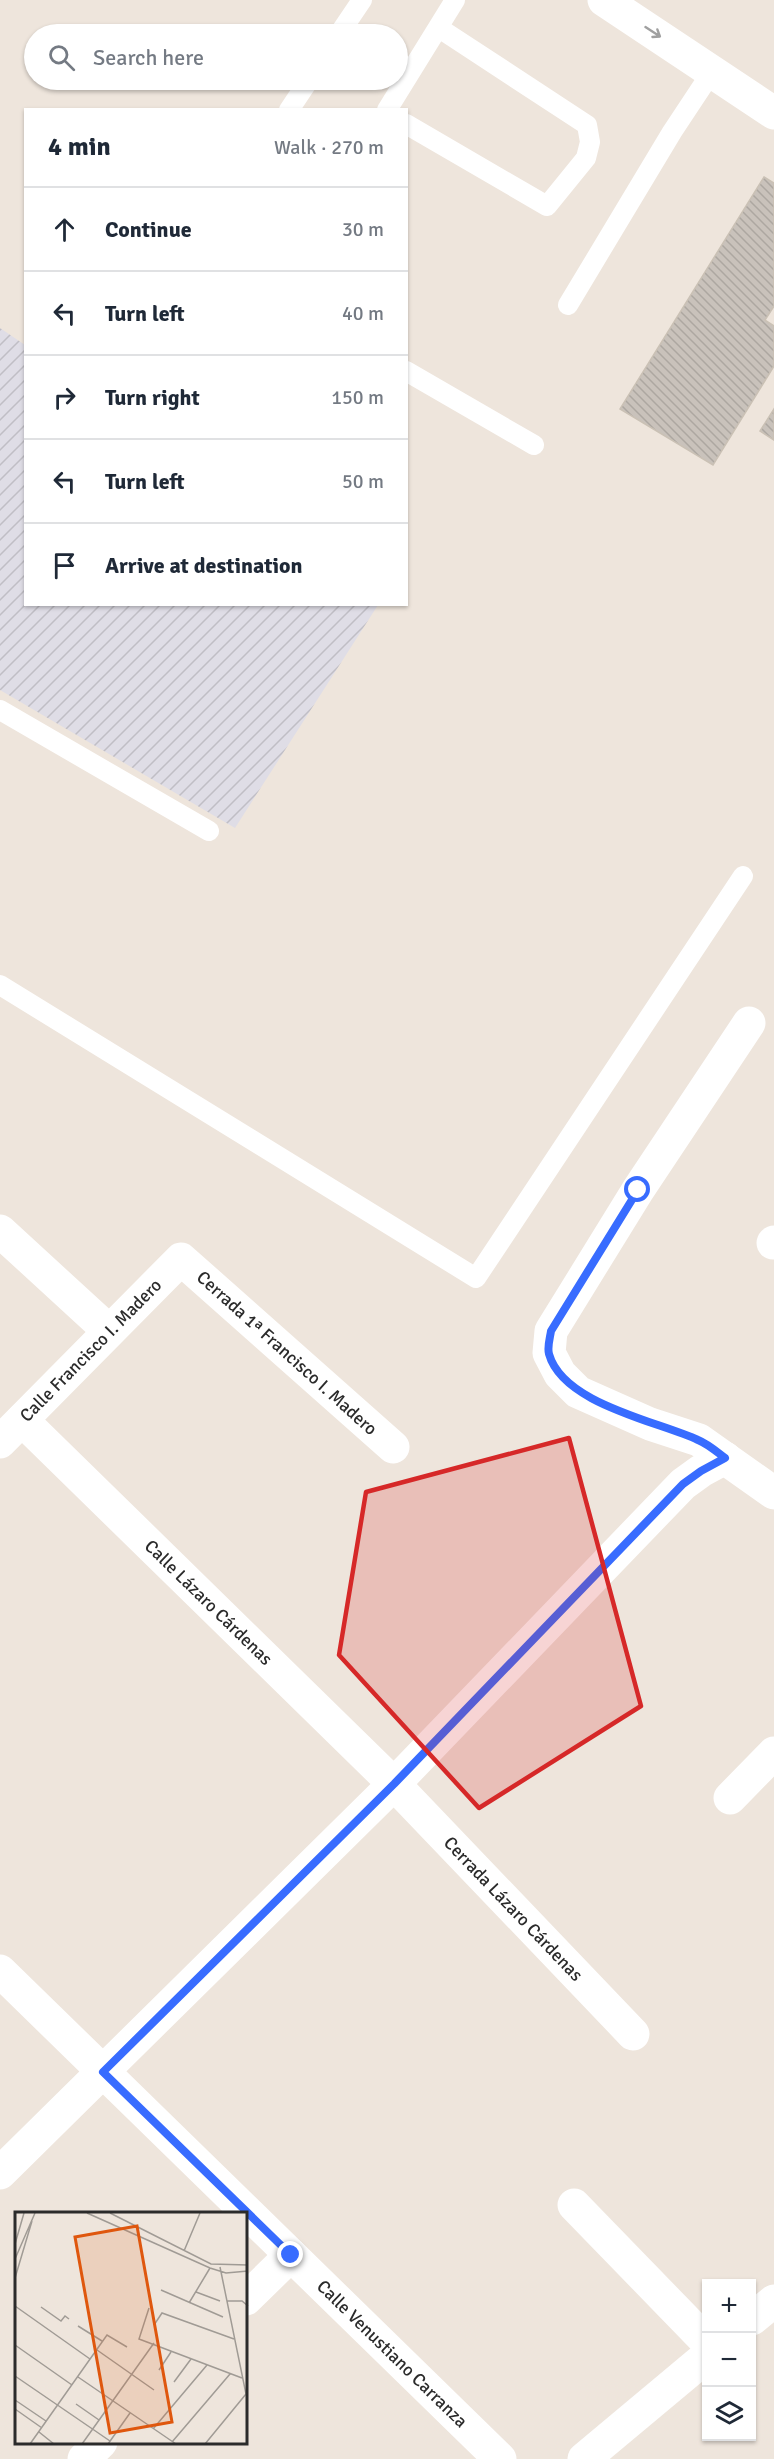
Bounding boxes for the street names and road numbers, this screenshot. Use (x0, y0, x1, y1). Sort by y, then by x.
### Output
street label: Cerrada 1ª Francisco I. Madero (192, 1266, 382, 1440)
street label: Calle Francisco I. Madero (15, 1274, 166, 1426)
street label: Calle Lázaro Cárdenas (140, 1535, 277, 1670)
street label: Cerrada Lázaro Cárdenas (439, 1832, 587, 1986)
street label: Calle Venustiano Carranza (312, 2275, 472, 2432)

